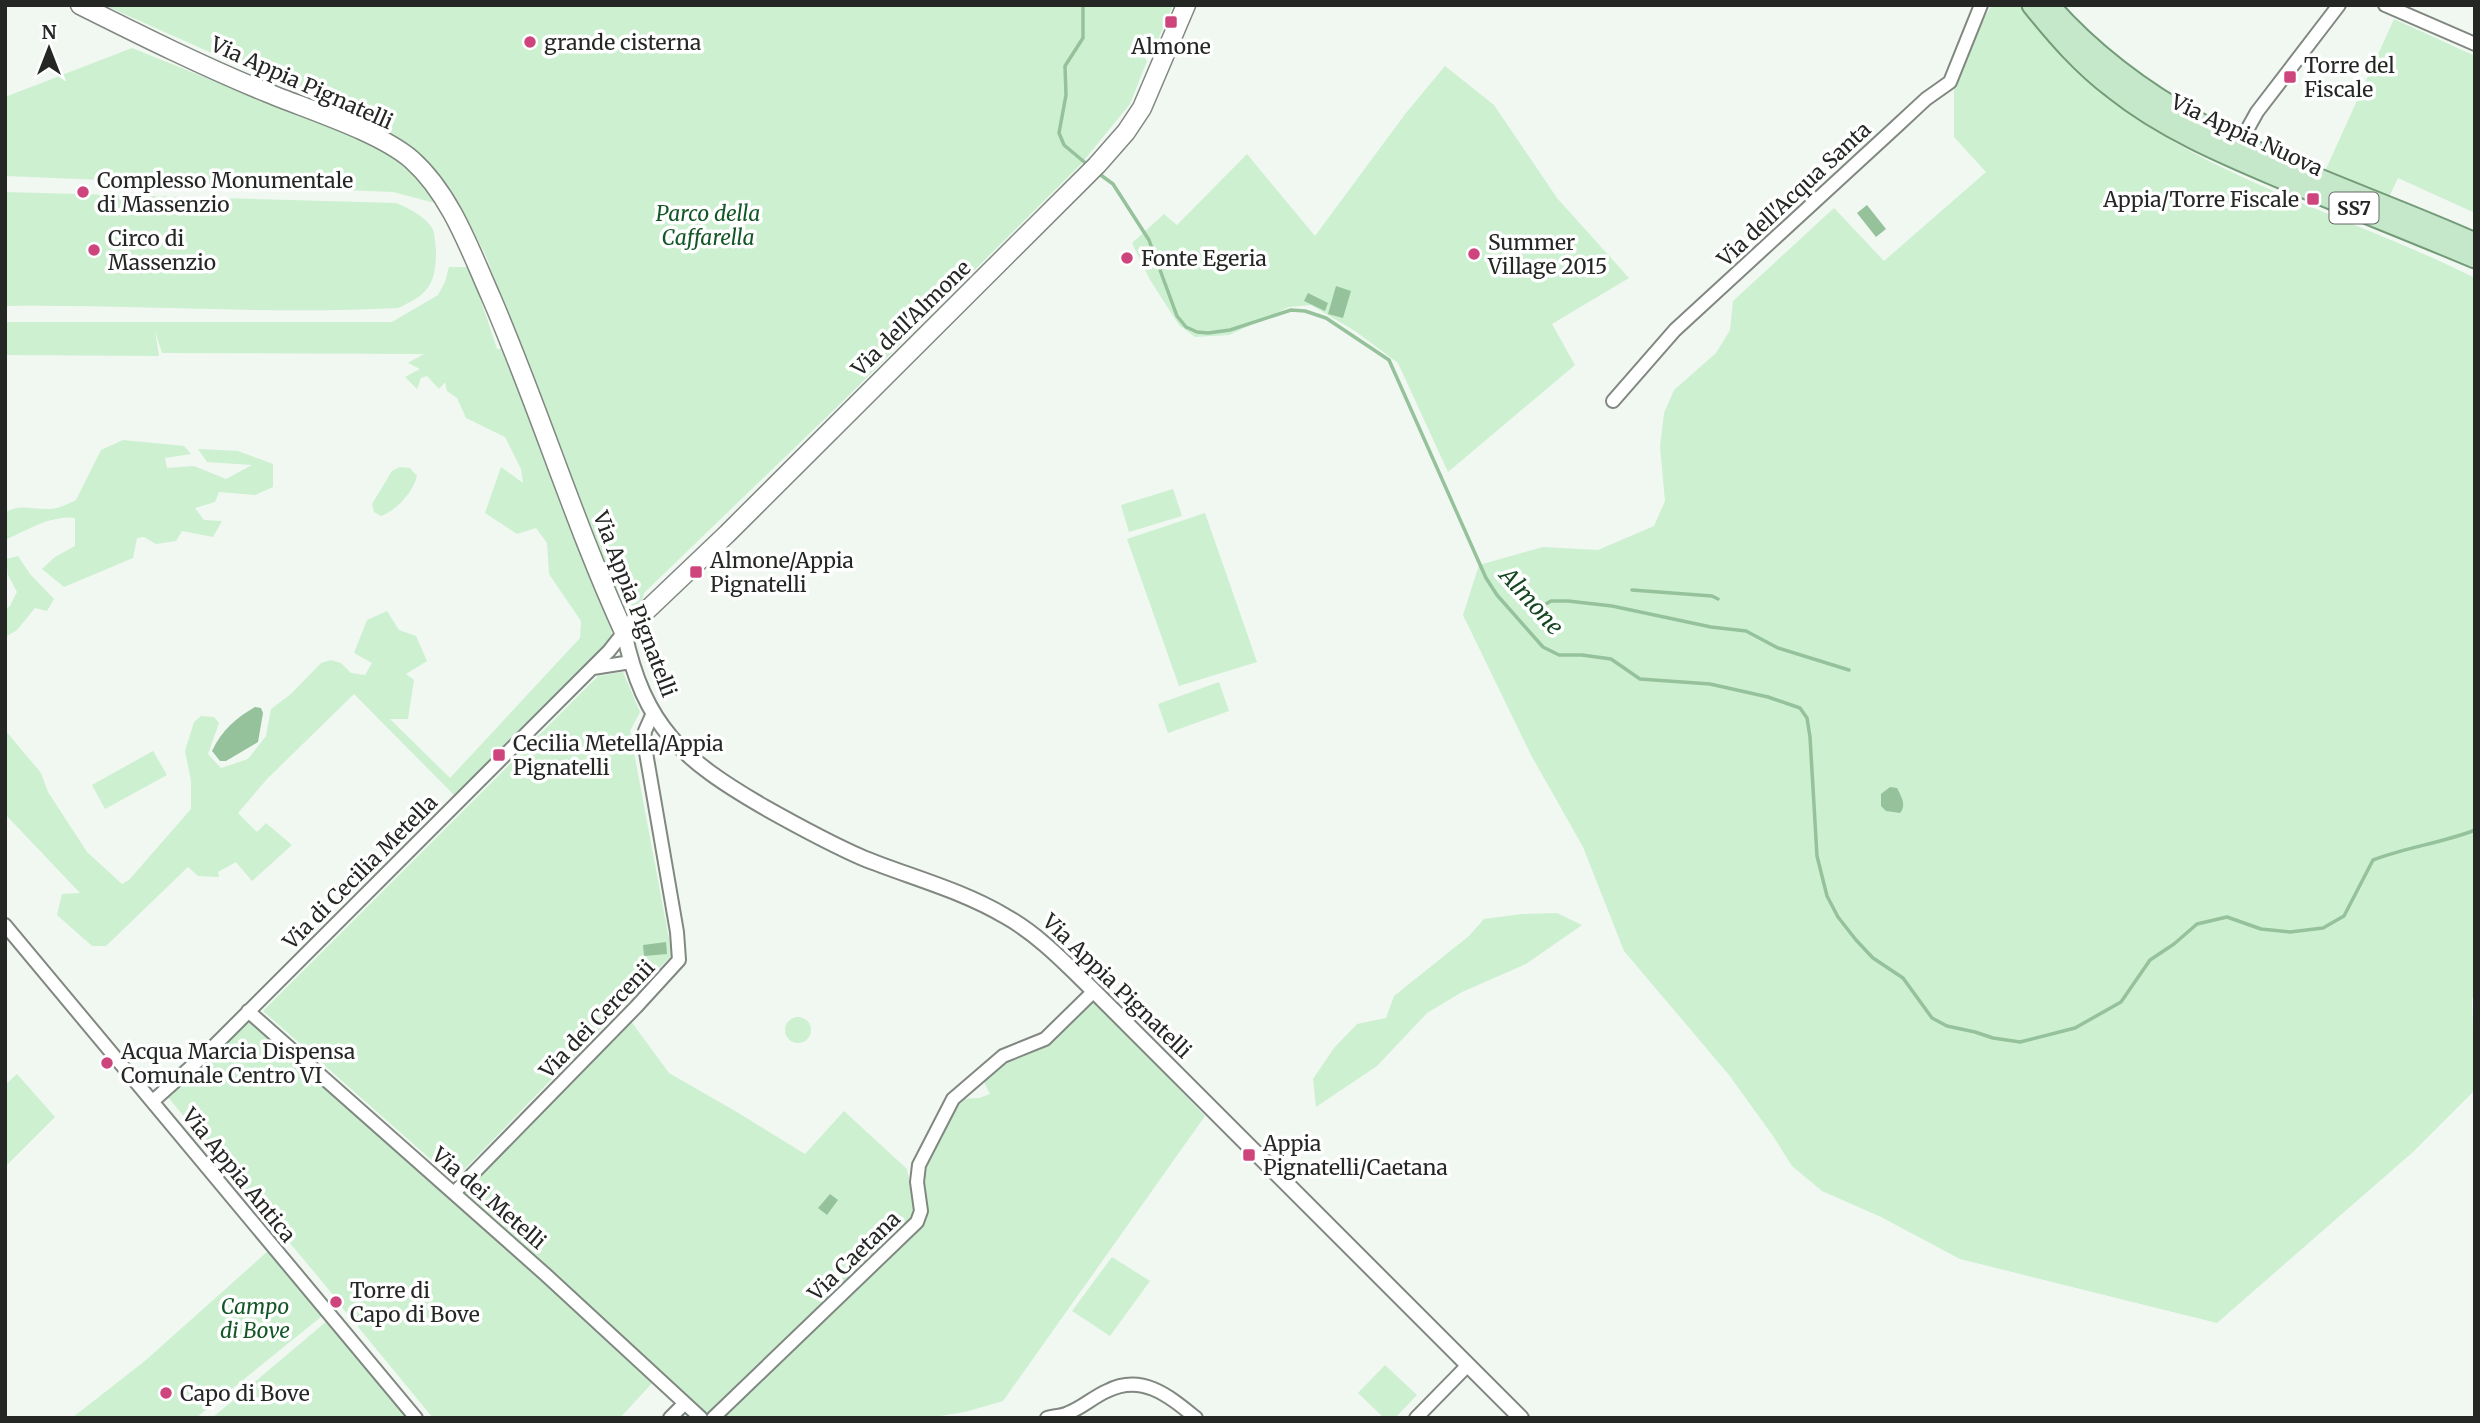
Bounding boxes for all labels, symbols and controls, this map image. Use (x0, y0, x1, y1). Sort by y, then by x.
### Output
north arrow (14, 14, 84, 84)
marker: Almone (1163, 14, 1179, 30)
text: N (41, 20, 57, 44)
place label: grande cisterna (544, 29, 701, 56)
street label: Via Appia Pignatelli (206, 30, 398, 135)
place label: Almone (1130, 33, 1211, 60)
marker: grande cisterna (522, 34, 538, 50)
place label: Torre del Fiscale (2304, 52, 2395, 103)
marker: Torre del Fiscale (2282, 69, 2298, 85)
street label: Via Appia Nuova (2166, 88, 2327, 182)
street label: Via dell'Acqua Santa (1711, 116, 1876, 273)
place label: Complesso Monumentale di Massenzio (97, 167, 353, 218)
marker: Complesso Monumentale di Massenzio (75, 184, 91, 200)
place label: Appia/Torre Fiscale (2102, 186, 2299, 213)
marker: Appia/Torre Fiscale (2305, 191, 2321, 207)
road number: SS7 (2330, 192, 2378, 224)
park label: Parco della Caffarella (656, 200, 760, 251)
place label: Circo di Massenzio (108, 225, 216, 276)
place label: Summer Village 2015 (1487, 229, 1607, 280)
marker: Circo di Massenzio (86, 242, 102, 258)
place label: Fonte Egeria (1141, 245, 1267, 272)
marker: Summer Village 2015 (1466, 246, 1482, 262)
marker: Fonte Egeria (1119, 250, 1135, 266)
street label: Via dell'Almone (845, 254, 976, 383)
street label: Via Appia Pignatelli (587, 506, 683, 701)
place label: Almone/Appia Pignatelli (709, 547, 854, 598)
water label: Almone (1493, 560, 1570, 641)
marker: Almone/Appia Pignatelli (688, 564, 704, 580)
place label: Cecilia Metella/Appia Pignatelli (513, 730, 724, 781)
marker: Cecilia Metella/Appia Pignatelli (491, 747, 507, 763)
street label: Via di Cecilia Metella (276, 789, 443, 956)
street label: Via Appia Pignatelli (1036, 907, 1197, 1064)
street label: Via dei Cercenii (533, 954, 661, 1085)
place label: Acqua Marcia Dispensa Comunale Centro VI (120, 1038, 355, 1089)
marker: Acqua Marcia Dispensa Comunale Centro VI (99, 1055, 115, 1071)
street label: Via Appia Antica (176, 1101, 302, 1248)
place label: Appia Pignatelli/Caetana (1262, 1130, 1448, 1181)
street label: Via dei Metelli (426, 1140, 552, 1255)
marker: Appia Pignatelli/Caetana (1241, 1147, 1257, 1163)
street label: Via Caetana (802, 1205, 906, 1307)
place label: Torre di Capo di Bove (350, 1277, 480, 1328)
park label: Campo di Bove (220, 1293, 290, 1344)
marker: Torre di Capo di Bove (328, 1294, 344, 1310)
place label: Capo di Bove (180, 1380, 310, 1407)
marker: Capo di Bove (158, 1385, 174, 1401)

